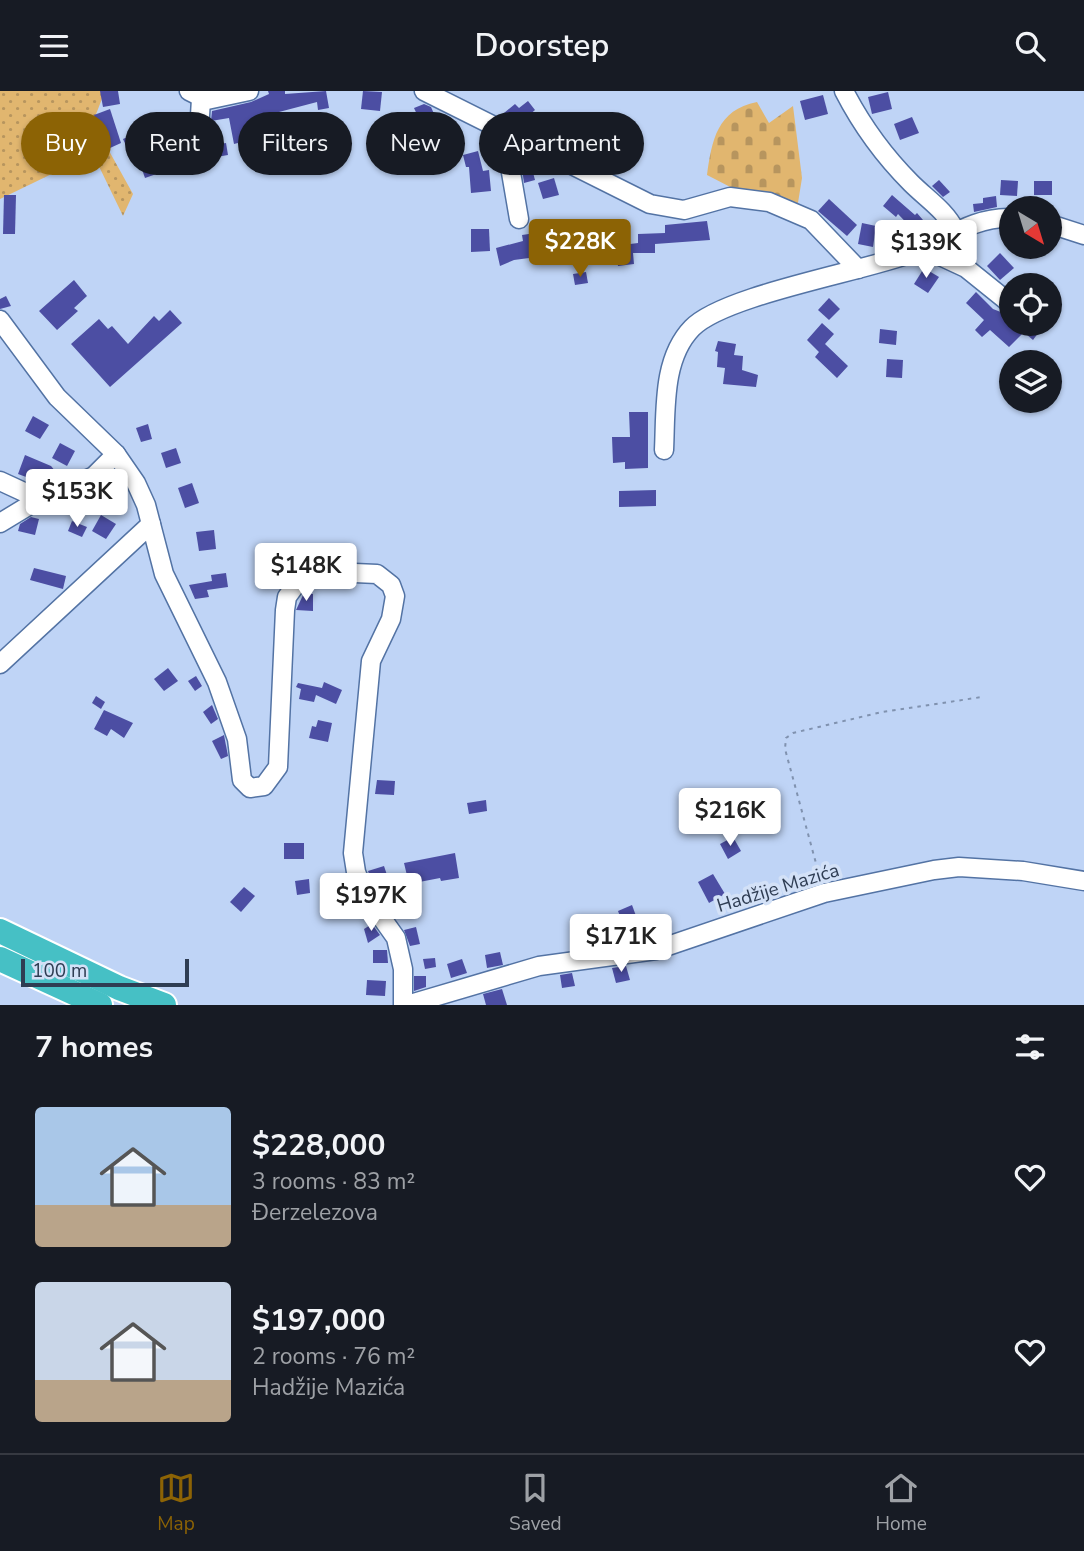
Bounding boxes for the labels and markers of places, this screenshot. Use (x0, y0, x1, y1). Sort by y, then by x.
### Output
pin: $228K (531, 219, 629, 279)
pin: $139K (877, 221, 975, 280)
pin: $153K (28, 469, 126, 529)
pin: $148K (257, 543, 355, 603)
pin: $216K (681, 789, 779, 848)
pin: $197K (322, 873, 420, 933)
pin: $171K (572, 915, 670, 974)

